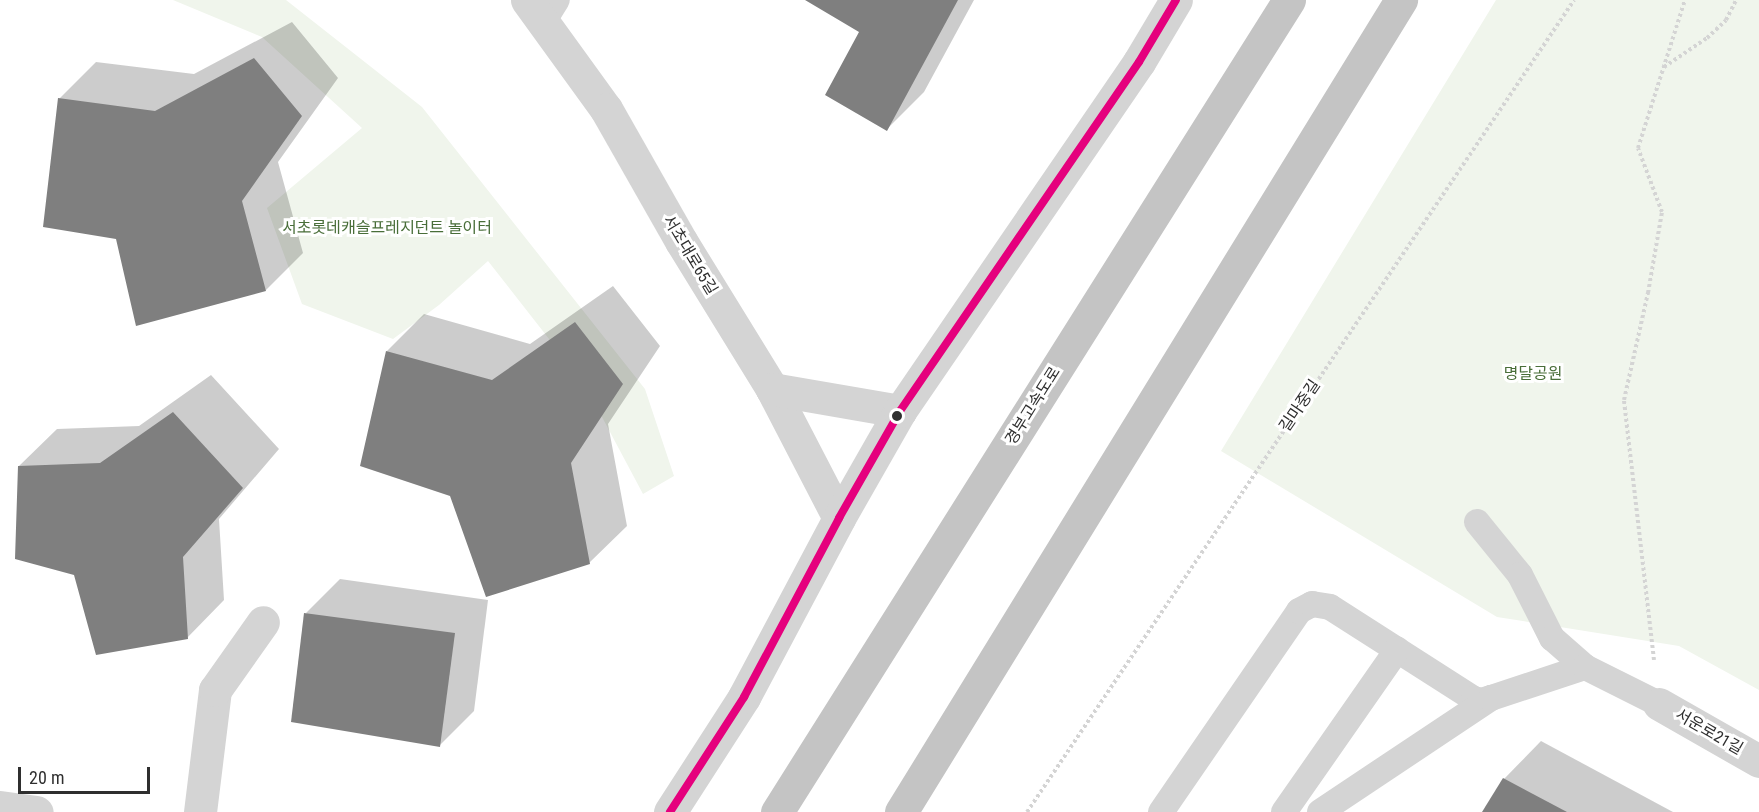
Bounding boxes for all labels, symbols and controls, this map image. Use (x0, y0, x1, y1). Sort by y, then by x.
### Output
street label: 서초대로65길 (659, 212, 721, 298)
park label: 서초롯데캐슬프레지던트 놀이터 (282, 218, 492, 238)
street label: 경부고속도로 (1001, 363, 1065, 449)
park label: 명달공원 (1504, 364, 1562, 384)
street label: 길마중길 (1276, 376, 1324, 436)
unlabelled marker (891, 410, 903, 422)
street label: 서운로21길 (1672, 705, 1746, 759)
scale bar (21, 755, 153, 793)
text: 20 m (29, 767, 64, 788)

